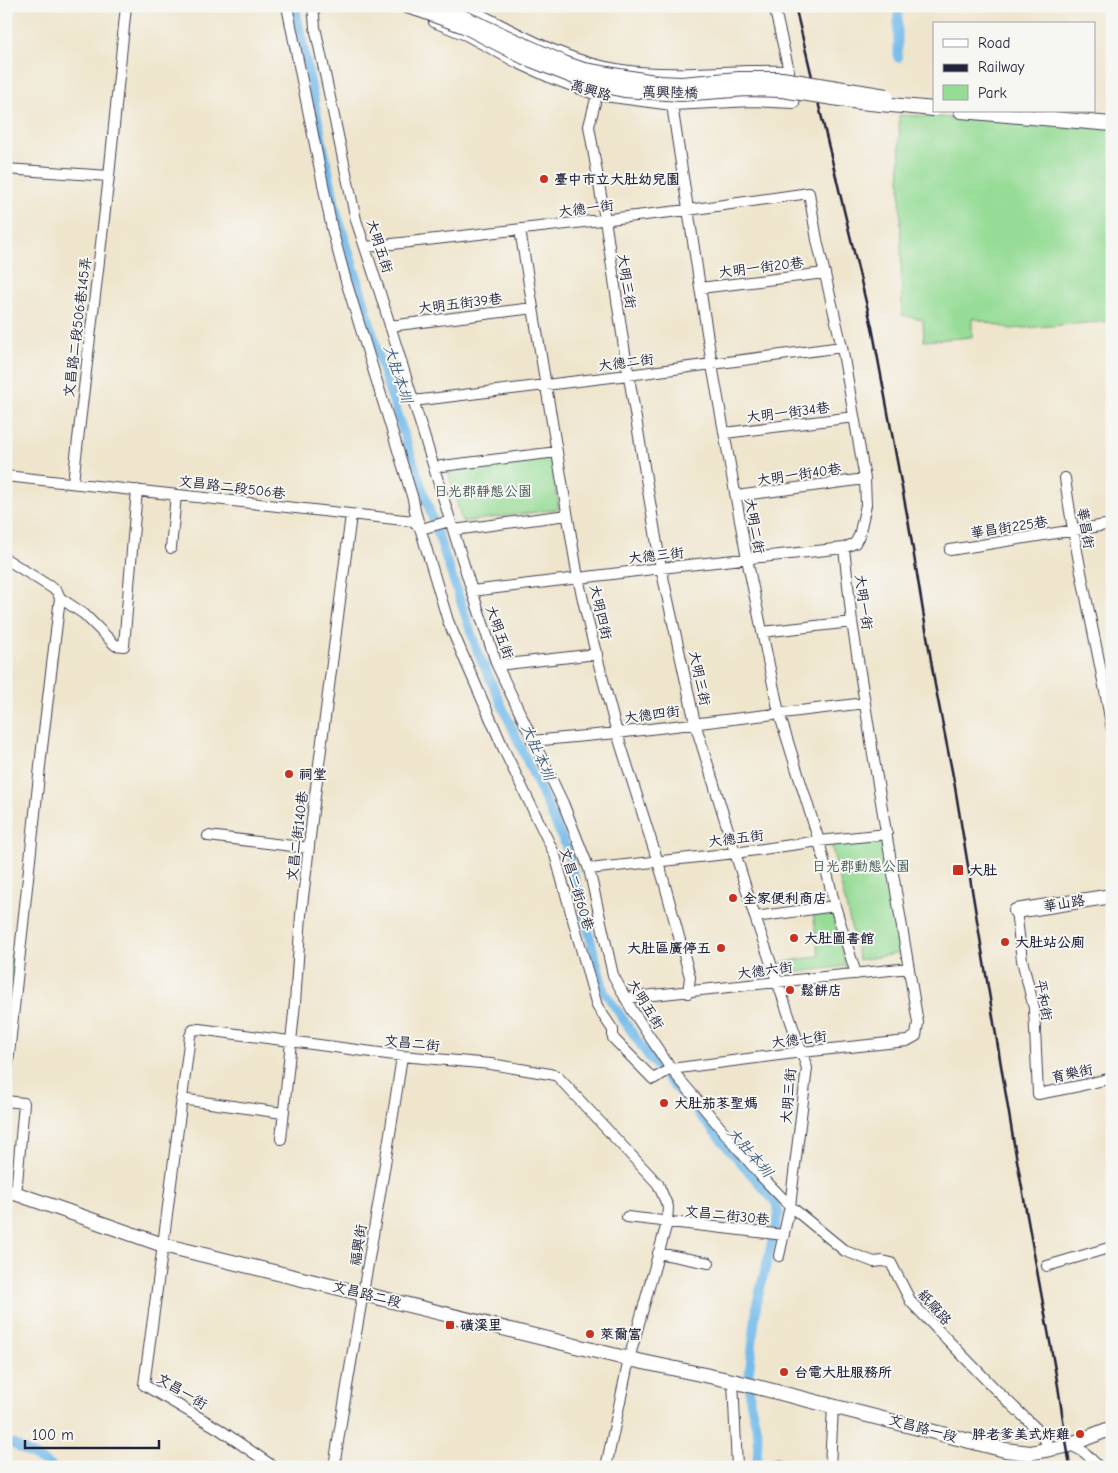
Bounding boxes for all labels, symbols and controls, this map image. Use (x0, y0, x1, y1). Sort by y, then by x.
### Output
legend (933, 22, 1096, 112)
text: Road (978, 34, 1010, 52)
text: Railway (978, 58, 1025, 76)
street label: 萬興路 (568, 77, 613, 104)
street label: 萬興陸橋 (642, 84, 698, 101)
text: Park (978, 84, 1007, 102)
place label: 臺中市立大肚幼兒園 (554, 171, 680, 188)
marker: 臺中市立大肚幼兒園 (538, 173, 550, 185)
street label: 大德一街 (557, 197, 615, 220)
street label: 大明五街 (363, 217, 396, 275)
street label: 大明三街 (614, 252, 639, 310)
street label: 大明一街20巷 (717, 254, 806, 281)
street label: 文昌路二段506巷145弄 (60, 256, 95, 398)
street label: 大明五街39巷 (417, 290, 504, 317)
water label: 大肚本圳 (380, 343, 416, 407)
street label: 大德二街 (597, 351, 655, 374)
street label: 大明一街34巷 (745, 399, 832, 426)
street label: 大明一街40巷 (756, 460, 843, 489)
street label: 文昌路二段506巷 (177, 472, 287, 503)
park label: 日光郡靜態公園 (434, 483, 532, 500)
street label: 大明二街 (741, 497, 768, 555)
street label: 華昌街 (1073, 506, 1098, 550)
street label: 華昌街225巷 (969, 513, 1050, 542)
street label: 大德三街 (627, 544, 685, 567)
street label: 大明一街 (851, 573, 876, 631)
street label: 大明四街 (586, 583, 615, 641)
street label: 大明五街 (482, 603, 517, 661)
street label: 大明三街 (685, 649, 714, 707)
street label: 大德四街 (623, 703, 681, 726)
water label: 大肚本圳 (518, 721, 559, 785)
place label: 祠堂 (299, 766, 327, 783)
marker: 祠堂 (283, 768, 295, 780)
street label: 文昌二街140巷 (284, 789, 312, 882)
street label: 大德五街 (707, 827, 765, 850)
street label: 文昌二街60巷 (556, 845, 598, 934)
park label: 日光郡動態公園 (812, 858, 910, 875)
place label: 大肚 (969, 862, 998, 879)
marker: 大肚 (951, 863, 965, 877)
place label: 全家便利商店 (743, 890, 827, 907)
marker: 全家便利商店 (727, 892, 739, 904)
street label: 華山路 (1042, 892, 1086, 915)
place label: 大肚圖書館 (804, 930, 874, 947)
marker: 大肚圖書館 (788, 932, 800, 944)
place label: 大肚站公廁 (1015, 934, 1085, 951)
marker: 大肚站公廁 (999, 936, 1011, 948)
place label: 大肚區廣停五 (627, 940, 711, 957)
marker: 大肚區廣停五 (715, 942, 727, 954)
street label: 大德六街 (736, 959, 794, 982)
street label: 大明五街 (624, 976, 667, 1033)
street label: 平和街 (1031, 978, 1056, 1022)
place label: 鬆餅店 (800, 982, 842, 999)
marker: 鬆餅店 (784, 984, 796, 996)
street label: 大德七街 (770, 1028, 828, 1051)
street label: 文昌二街 (383, 1032, 441, 1055)
street label: 育樂街 (1050, 1061, 1094, 1086)
street label: 大明三街 (778, 1067, 799, 1125)
place label: 大肚茄苳聖媽 (674, 1095, 758, 1112)
marker: 大肚茄苳聖媽 (658, 1097, 670, 1109)
water label: 大肚本圳 (724, 1123, 778, 1182)
street label: 文昌二街30巷 (683, 1203, 771, 1229)
street label: 福興街 (347, 1223, 370, 1267)
street label: 文昌路二段 (331, 1278, 403, 1311)
street label: 紙廠路 (914, 1286, 955, 1329)
place label: 磺溪里 (460, 1317, 502, 1334)
marker: 磺溪里 (444, 1319, 456, 1331)
place label: 萊爾富 (600, 1326, 642, 1343)
marker: 萊爾富 (584, 1328, 596, 1340)
place label: 台電大肚服務所 (794, 1364, 892, 1381)
marker: 台電大肚服務所 (778, 1366, 790, 1378)
street label: 文昌一街 (153, 1370, 210, 1413)
street label: 文昌路一段 (887, 1411, 959, 1446)
scale bar (25, 1418, 159, 1450)
text: 100 m (32, 1426, 74, 1444)
place label: 胖老爹美式炸雞 (972, 1426, 1070, 1443)
marker: 胖老爹美式炸雞 (1074, 1428, 1086, 1440)

